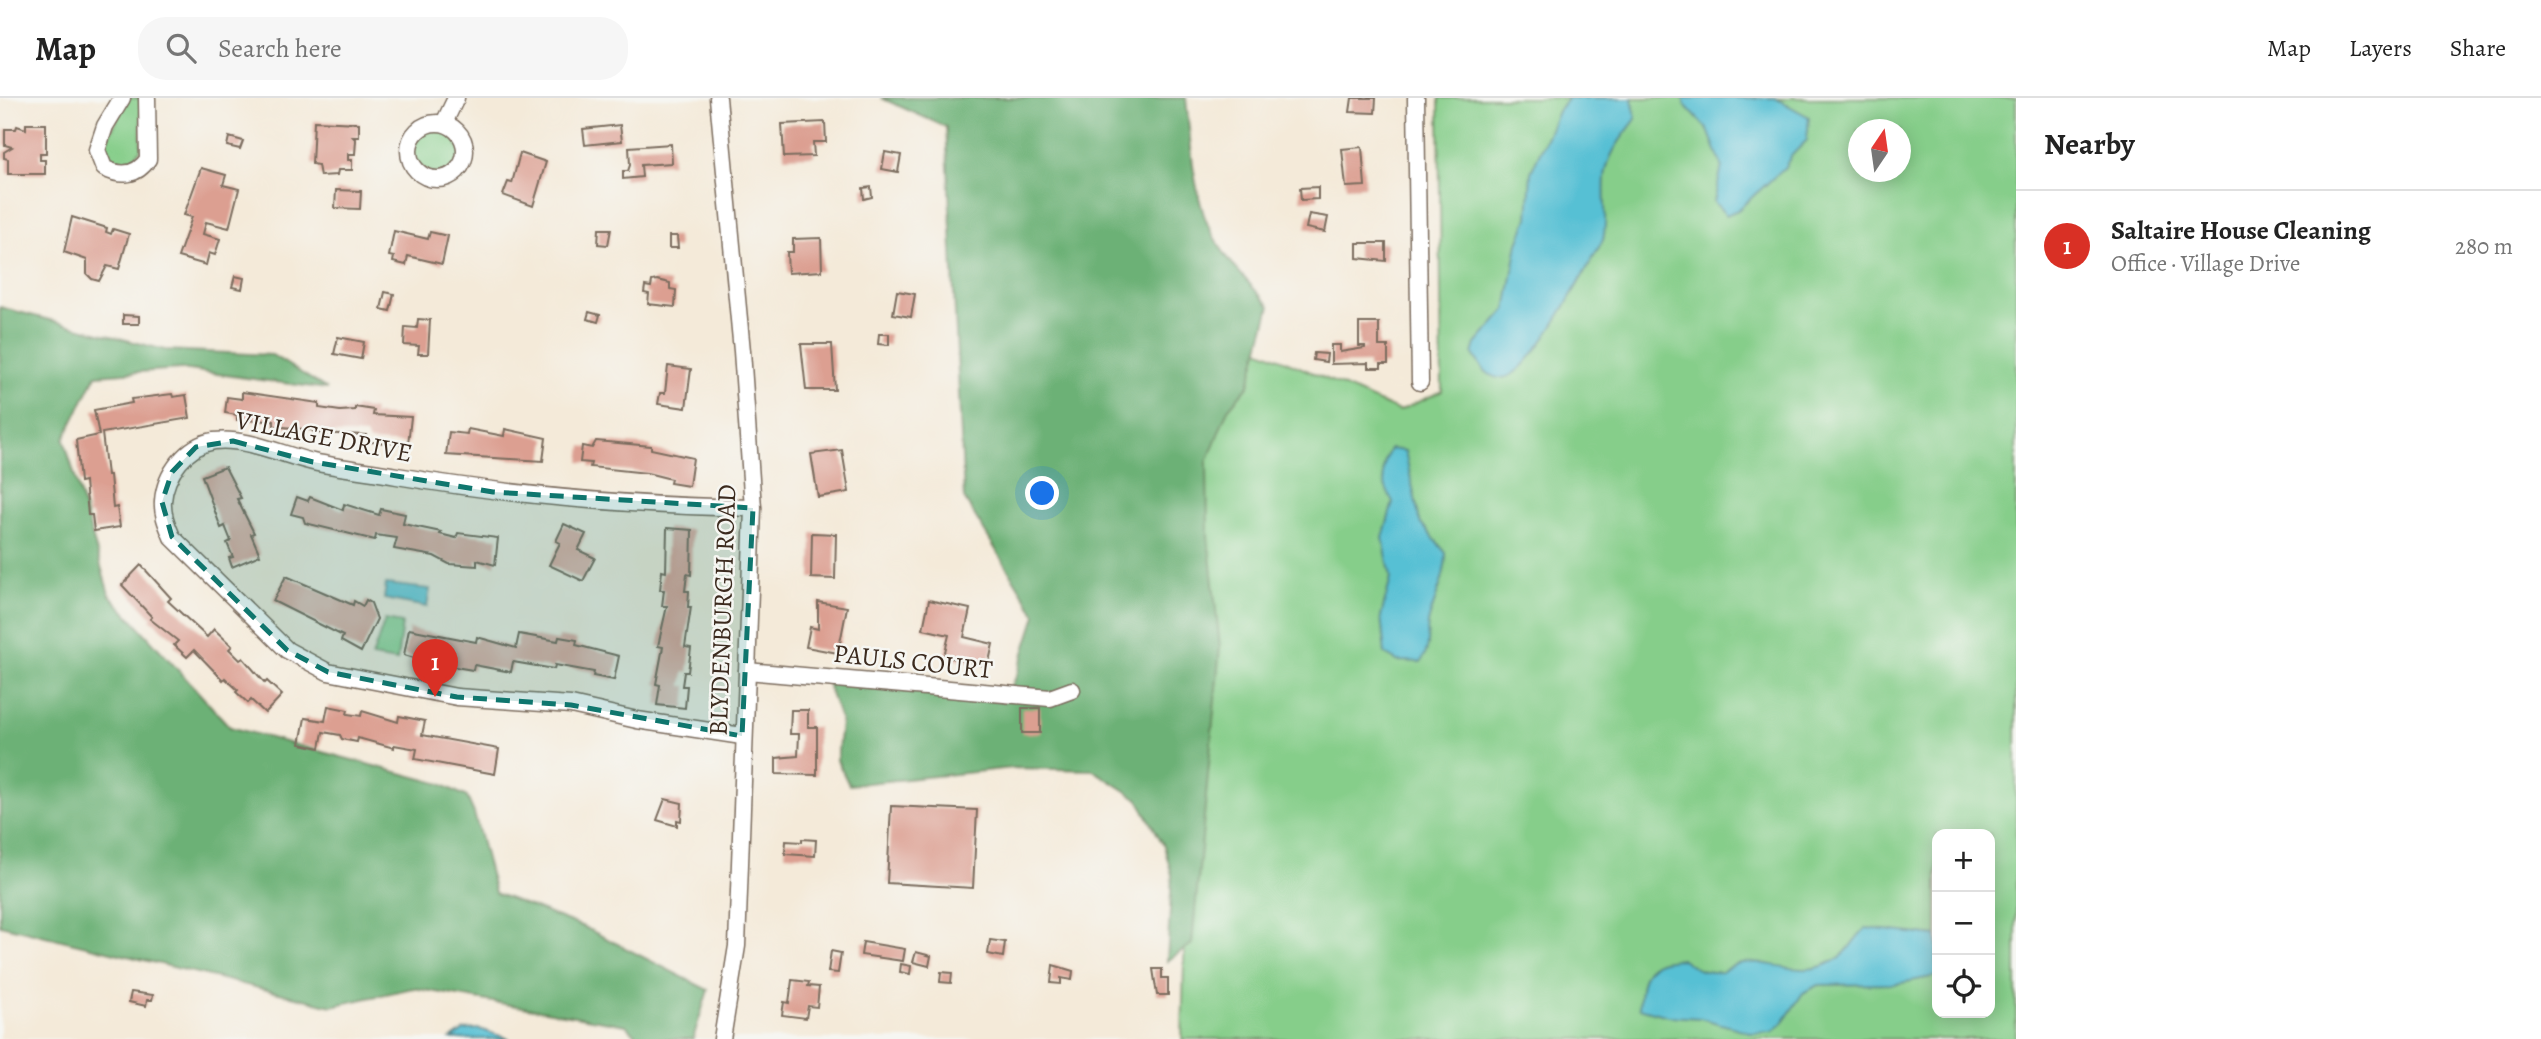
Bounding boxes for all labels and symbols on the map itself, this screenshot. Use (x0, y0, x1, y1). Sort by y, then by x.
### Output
north arrow (1848, 119, 1911, 182)
street label: VILLAGE DRIVE (232, 402, 415, 471)
your location (1025, 476, 1059, 510)
street label: BLYDENBURGH ROAD (701, 484, 744, 736)
street label: PAULS COURT (831, 636, 994, 687)
pin: 1 (412, 639, 458, 697)

